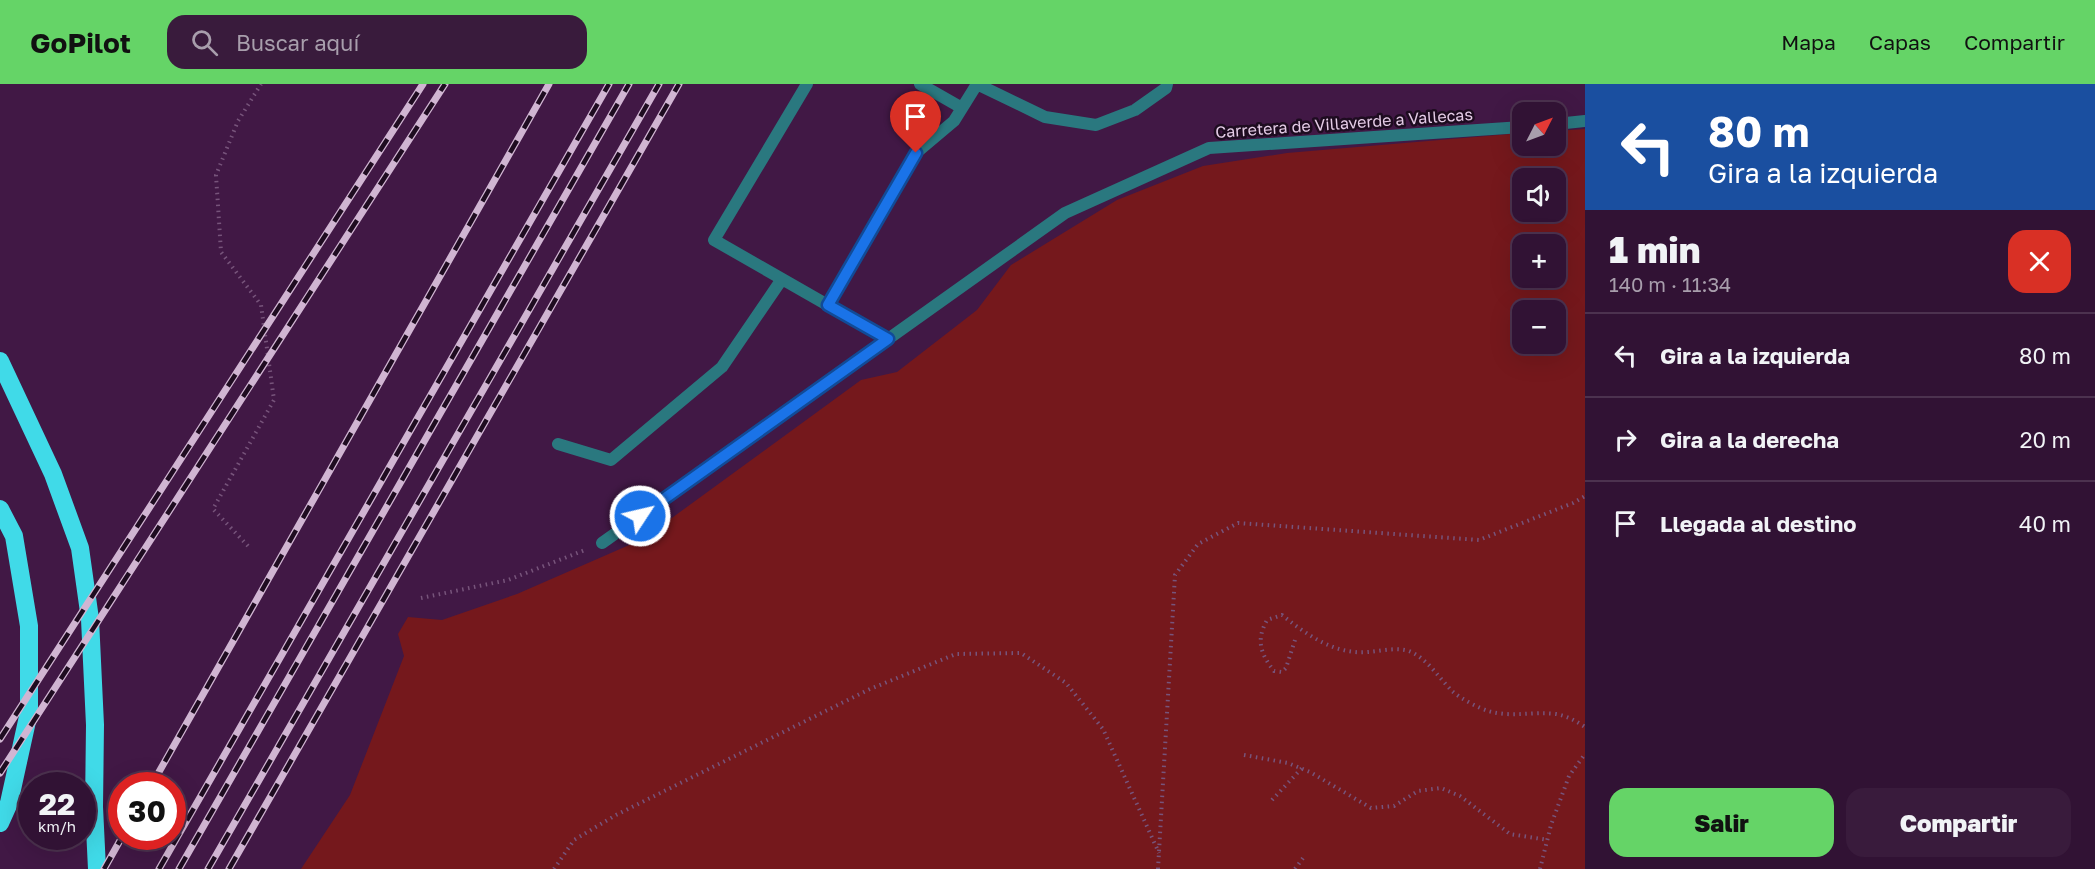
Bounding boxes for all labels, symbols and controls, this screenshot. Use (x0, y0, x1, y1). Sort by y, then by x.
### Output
search box (167, 15, 587, 69)
text: GoPilot (30, 26, 131, 59)
icon: search (188, 26, 221, 59)
text: Buscar aquí (236, 29, 359, 56)
text: Mapa (1781, 29, 1836, 55)
text: Capas (1869, 29, 1931, 55)
text: Compartir (1964, 29, 2065, 55)
pin (890, 91, 941, 153)
icon: arrive (899, 100, 932, 133)
north arrow (1512, 102, 1566, 156)
map controls (1512, 102, 1566, 354)
street label: Carretera de Villaverde a Vallecas (1215, 104, 1473, 142)
text: 80 m (1708, 106, 1809, 156)
icon: left (1609, 108, 1687, 186)
text: Gira a la izquierda (1708, 157, 1938, 189)
button: sound (1512, 168, 1566, 222)
text: 1 min (1609, 228, 1700, 271)
button: close (2008, 230, 2071, 293)
button: + (1512, 234, 1566, 288)
text: 140 m · 11:34 (1609, 272, 1731, 296)
button: − (1512, 300, 1566, 354)
icon: left (1609, 339, 1642, 372)
text: Gira a la izquierda (1660, 342, 1850, 369)
text: 80 m (2019, 342, 2071, 369)
icon: right (1609, 423, 1642, 456)
text: Gira a la derecha (1660, 426, 1839, 453)
text: 20 m (2020, 426, 2071, 453)
position arrow (608, 484, 672, 548)
icon: arrive (1609, 507, 1642, 540)
text: Llegada al destino (1660, 510, 1857, 537)
text: 40 m (2019, 510, 2071, 537)
speed limit sign: 30 (108, 772, 186, 850)
text: 22 (39, 786, 75, 822)
button: Salir (1609, 788, 1834, 857)
button: Compartir (1846, 788, 2071, 857)
text: km/h (38, 817, 76, 835)

